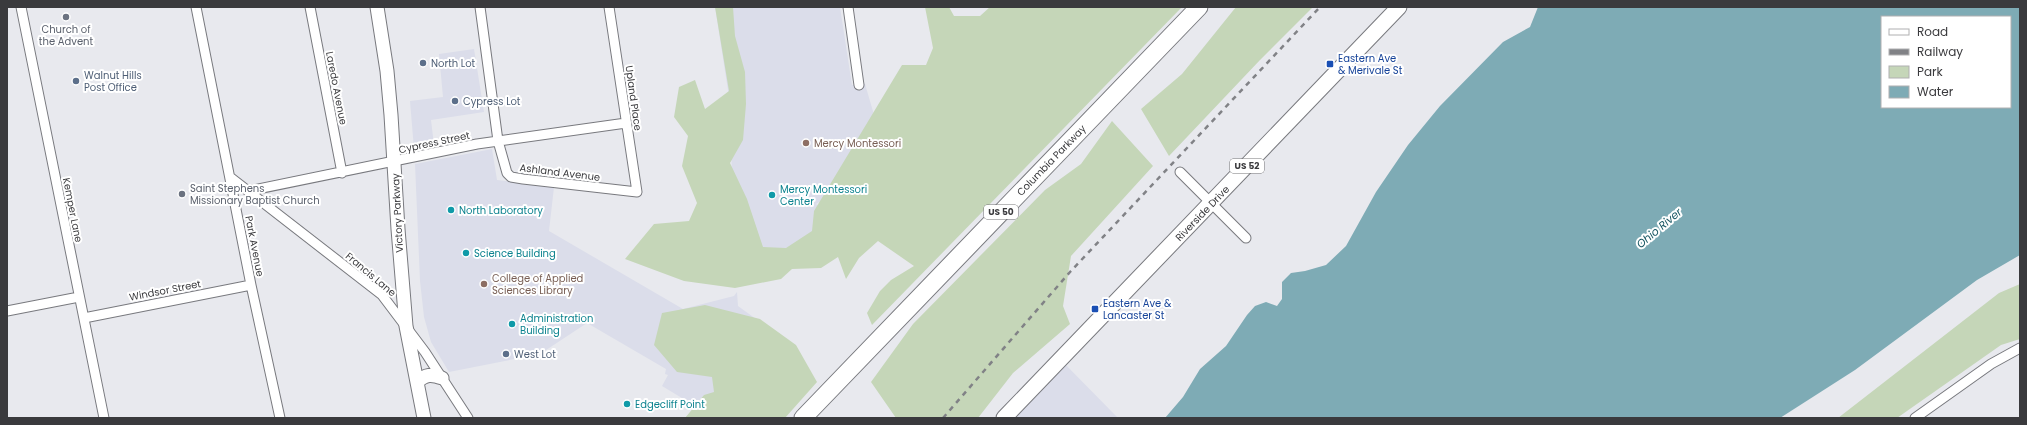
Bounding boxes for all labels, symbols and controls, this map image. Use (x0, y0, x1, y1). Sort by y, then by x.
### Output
marker: Church of the Advent (61, 12, 71, 22)
legend (1881, 16, 2011, 108)
place label: Church of the Advent (39, 22, 93, 49)
text: Road (1917, 23, 1948, 40)
text: Railway (1917, 43, 1963, 60)
street label: Laredo Avenue (322, 50, 351, 126)
place label: Eastern Ave & Merivale St (1338, 51, 1403, 78)
place label: North Lot (431, 56, 476, 71)
marker: North Lot (418, 58, 428, 68)
marker: Eastern Ave & Merivale St (1325, 59, 1335, 69)
text: Park (1917, 63, 1944, 80)
street label: Upland Place (621, 64, 646, 132)
place label: Walnut Hills Post Office (84, 68, 142, 95)
marker: Walnut Hills Post Office (71, 76, 81, 86)
text: Water (1917, 83, 1954, 100)
place label: Cypress Lot (463, 94, 521, 109)
marker: Cypress Lot (450, 96, 460, 106)
street label: Columbia Parkway (1013, 121, 1090, 199)
street label: Cypress Street (397, 128, 471, 157)
place label: Mercy Montessori (814, 136, 901, 151)
marker: Mercy Montessori (801, 138, 811, 148)
road number: US 52 (1230, 159, 1264, 173)
street label: Ashland Avenue (519, 160, 601, 185)
street label: Victory Parkway (388, 173, 407, 253)
street label: Kemper Lane (59, 177, 86, 244)
place label: Saint Stephens Missionary Baptist Church (190, 181, 320, 208)
place label: Mercy Montessori Center (780, 182, 867, 209)
street label: Riverside Drive (1172, 182, 1233, 245)
marker: Saint Stephens Missionary Baptist Church (177, 189, 187, 199)
marker: Mercy Montessori Center (767, 190, 777, 200)
place label: North Laboratory (459, 203, 543, 218)
water label: Ohio River (1633, 204, 1686, 252)
marker: North Laboratory (446, 205, 456, 215)
road number: US 50 (984, 205, 1018, 219)
street label: Park Avenue (241, 214, 268, 278)
place label: Science Building (474, 246, 556, 261)
marker: Science Building (461, 248, 471, 258)
street label: Francis Lane (342, 249, 399, 300)
place label: College of Applied Sciences Library (492, 271, 583, 298)
street label: Windsor Street (128, 276, 203, 305)
marker: College of Applied Sciences Library (479, 279, 489, 289)
place label: Eastern Ave & Lancaster St (1103, 296, 1172, 323)
marker: Eastern Ave & Lancaster St (1090, 304, 1100, 314)
place label: Administration Building (520, 311, 593, 338)
marker: Administration Building (507, 319, 517, 329)
place label: West Lot (514, 347, 556, 362)
marker: West Lot (501, 349, 511, 359)
place label: Edgecliff Point (635, 397, 705, 412)
marker: Edgecliff Point (622, 399, 632, 409)

